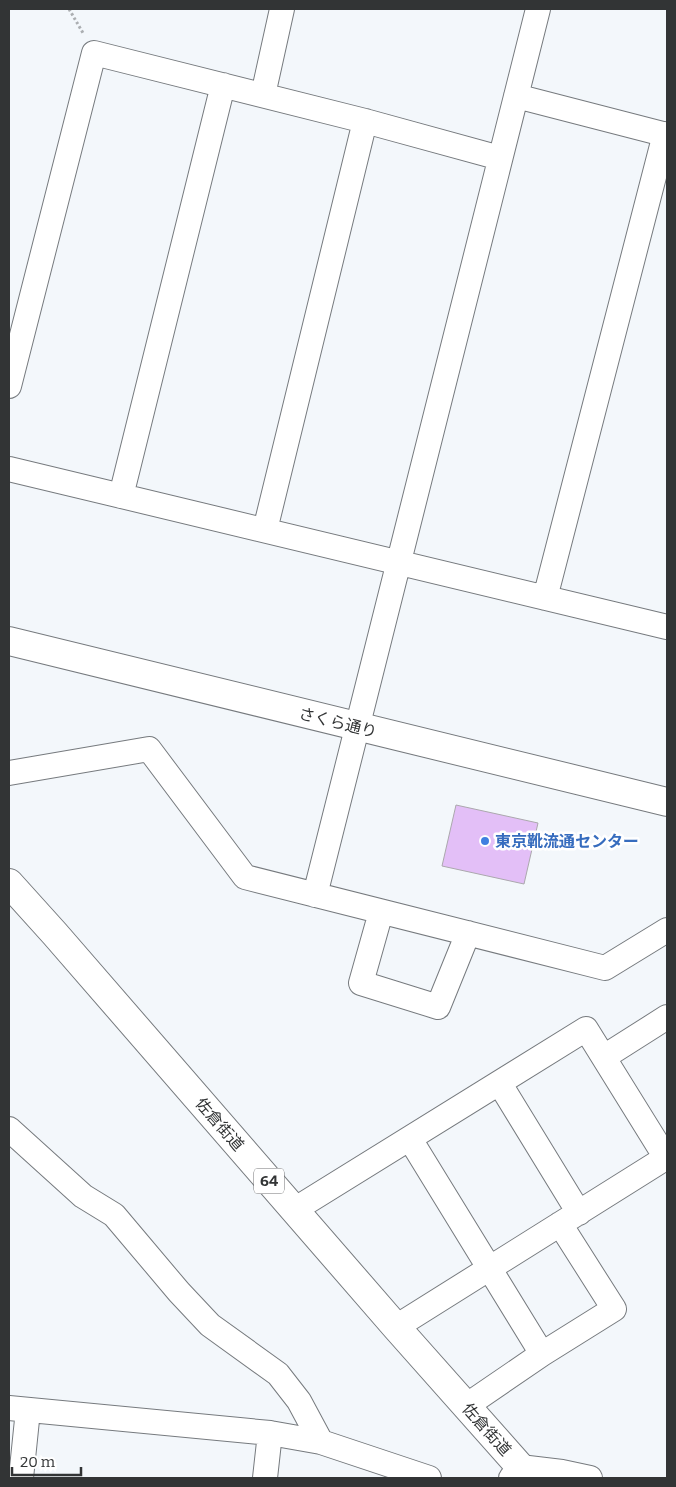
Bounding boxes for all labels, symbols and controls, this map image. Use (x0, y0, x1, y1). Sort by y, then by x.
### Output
street label: さくら通り (297, 704, 379, 741)
place label: 東京靴流通センター (495, 832, 639, 851)
marker: 東京靴流通センター (479, 835, 491, 847)
street label: 佐倉街道 (191, 1094, 248, 1155)
road number: 64 (254, 1168, 284, 1194)
street label: 佐倉街道 (458, 1399, 515, 1459)
scale bar (12, 1444, 81, 1476)
text: 20 m (20, 1453, 56, 1471)

